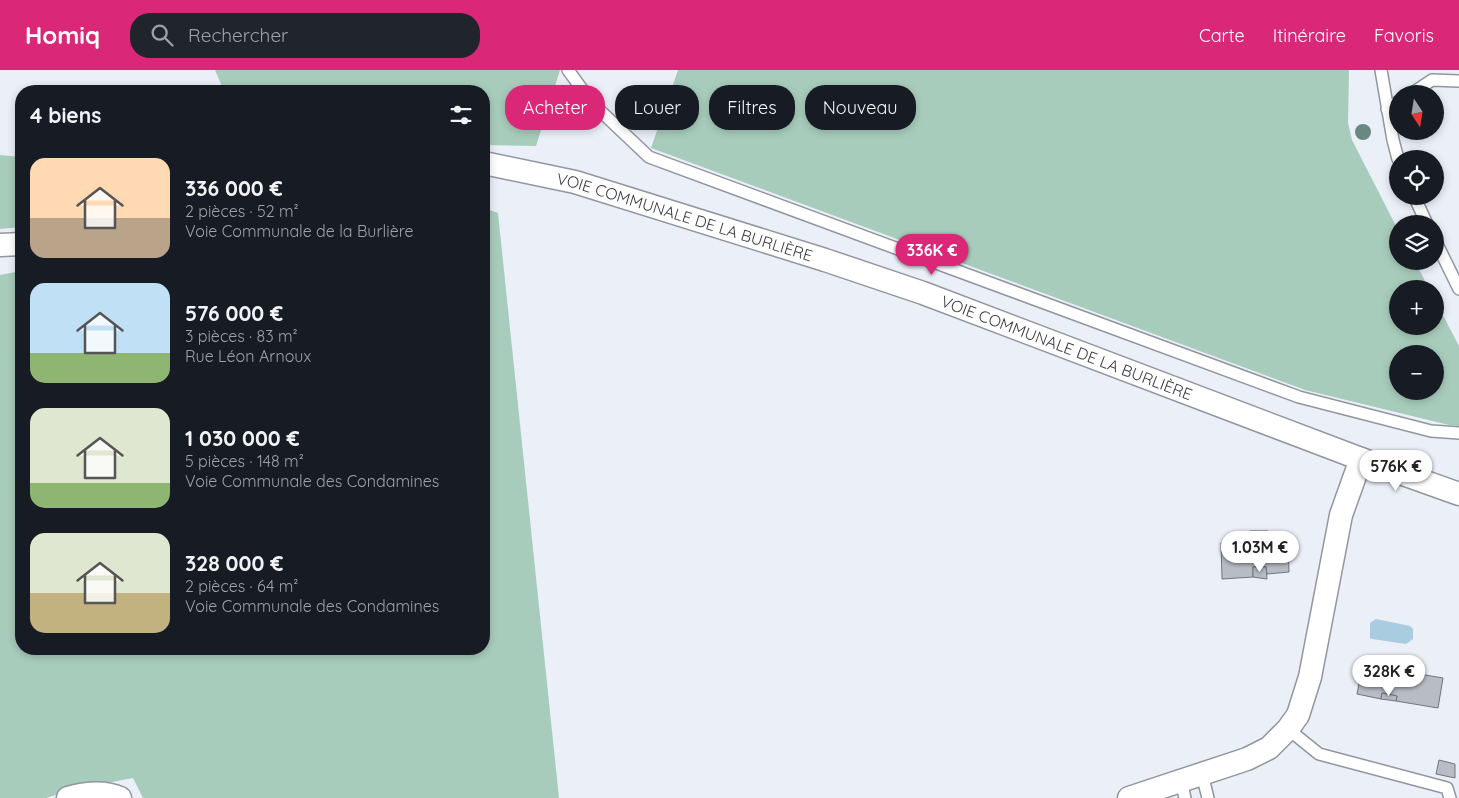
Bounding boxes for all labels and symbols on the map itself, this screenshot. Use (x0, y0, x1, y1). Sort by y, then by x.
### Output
north arrow (1389, 85, 1444, 140)
street label: VOIE COMMUNALE DE LA BURLIÈRE (555, 168, 815, 266)
pin: 336K € (891, 234, 973, 276)
street label: VOIE COMMUNALE DE LA BURLIÈRE (938, 291, 1195, 404)
pin: 576K € (1355, 450, 1437, 492)
pin: 1.03M € (1214, 530, 1306, 573)
pin: 328K € (1348, 654, 1430, 697)

